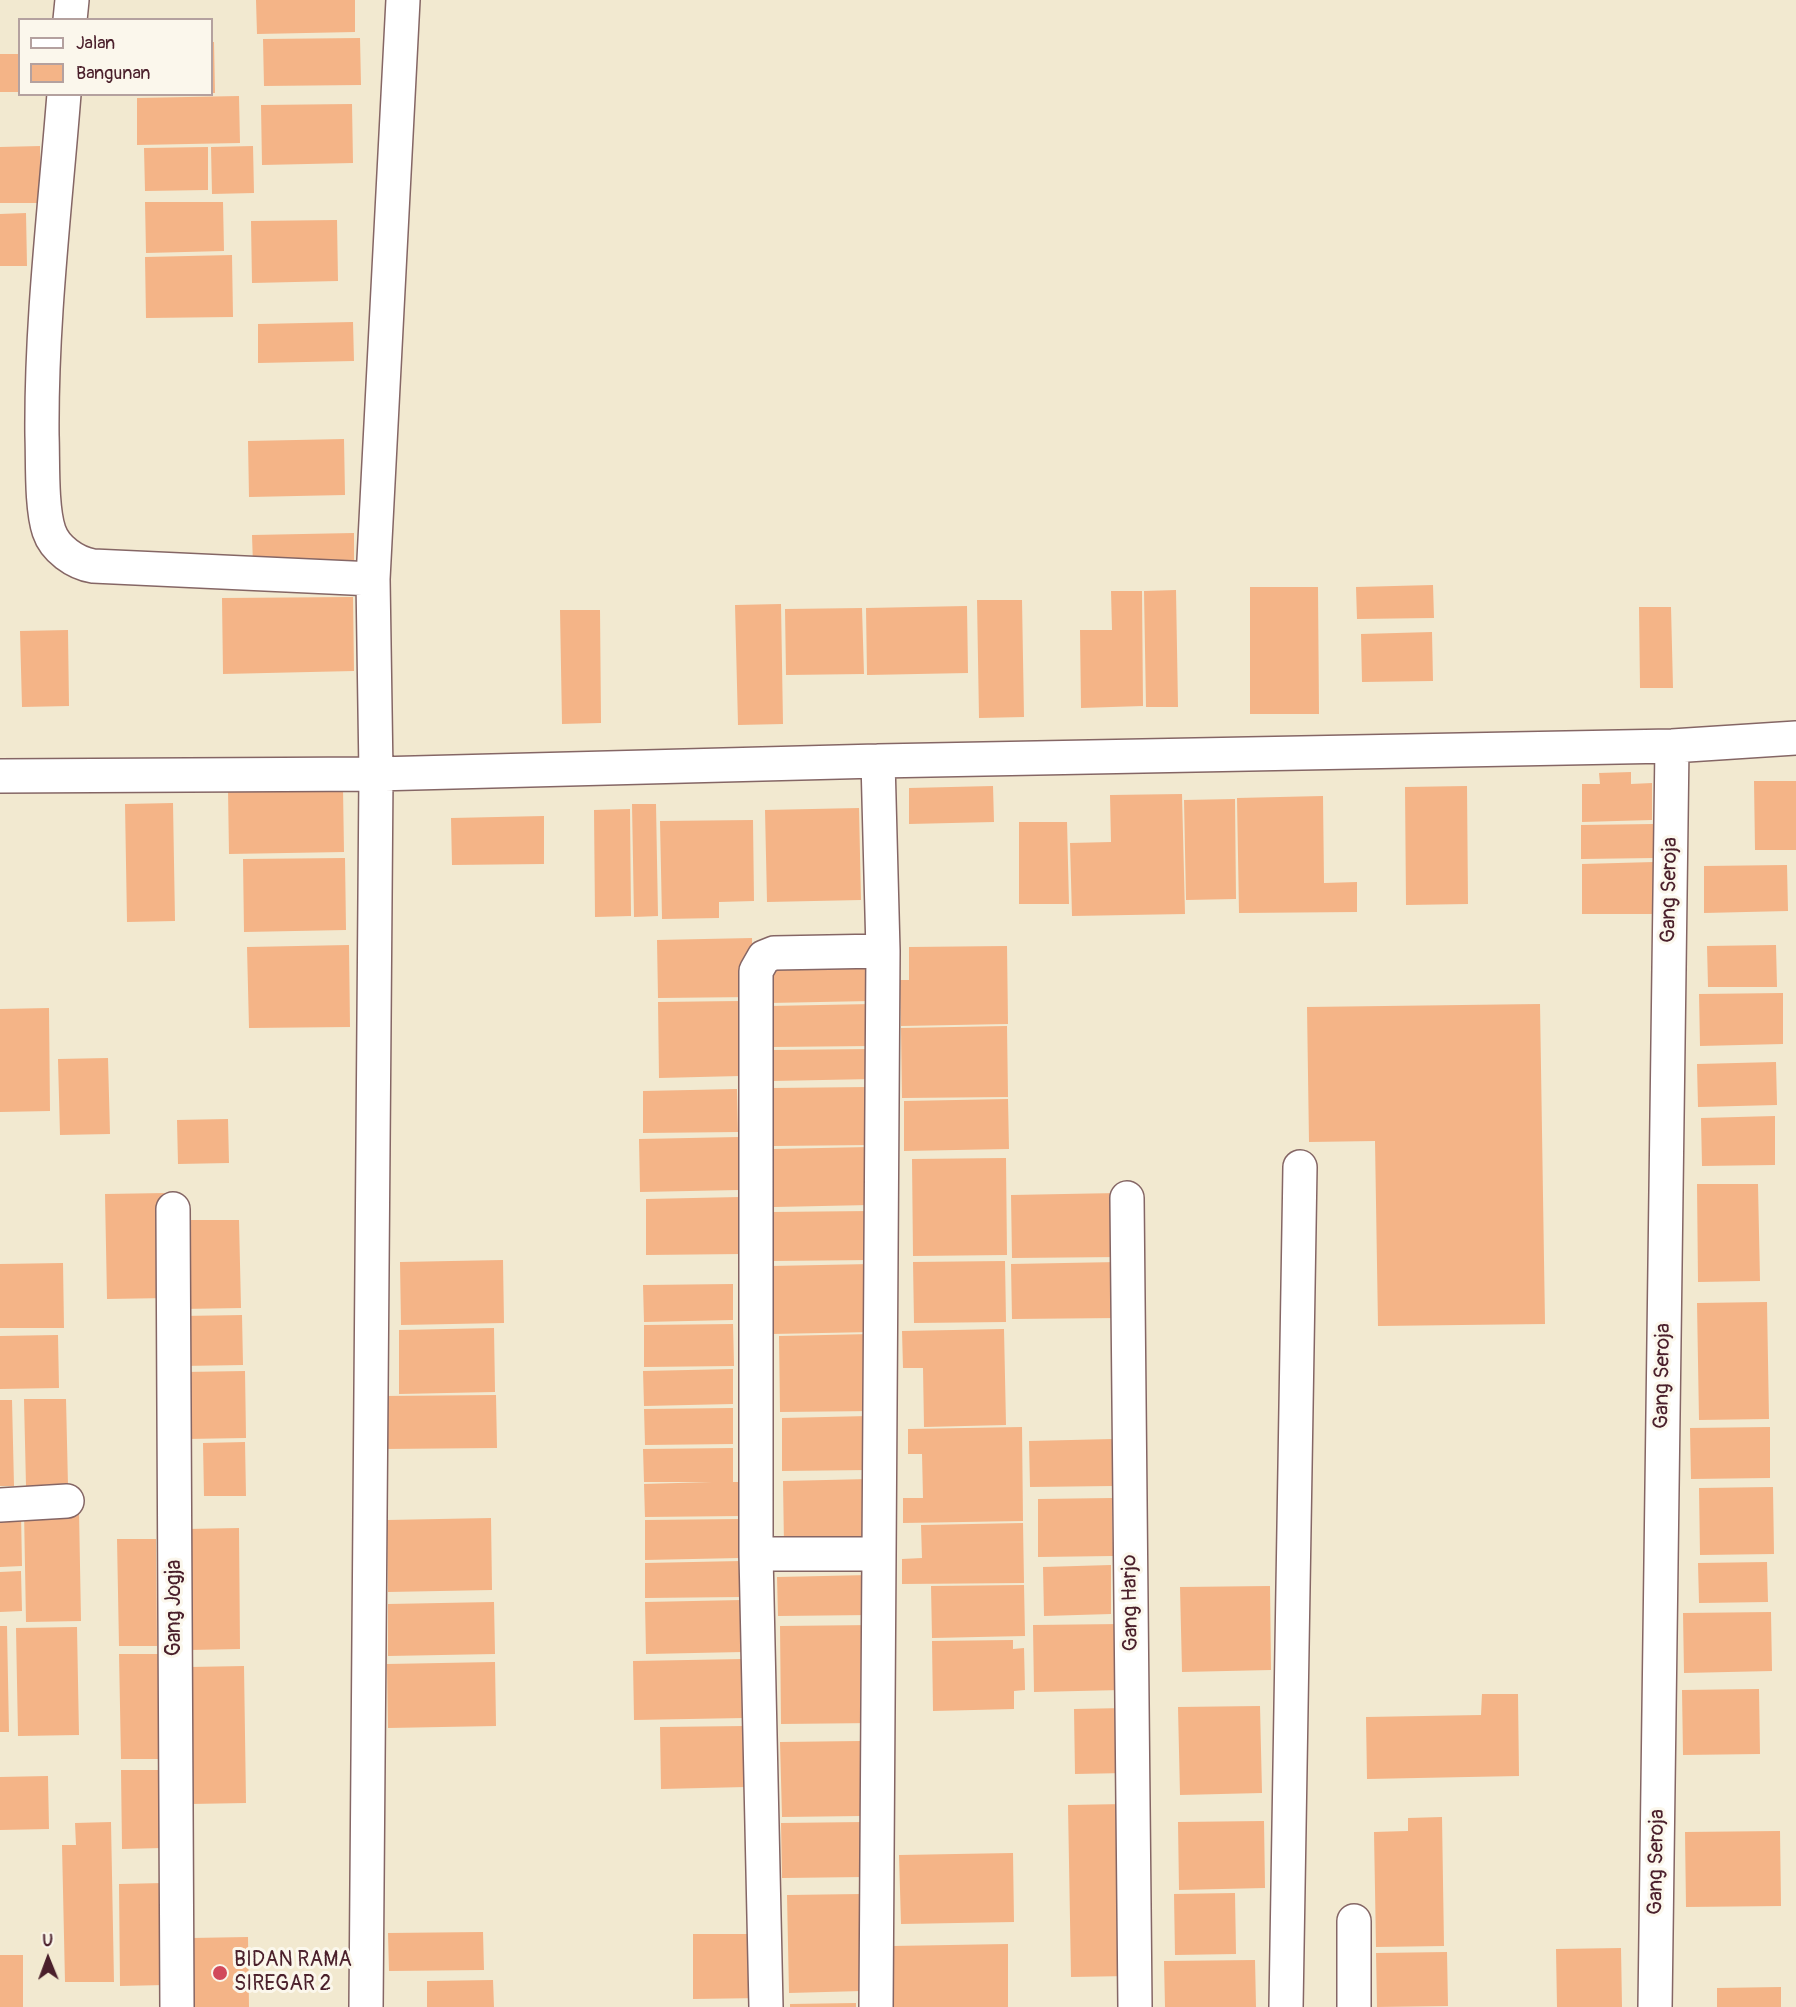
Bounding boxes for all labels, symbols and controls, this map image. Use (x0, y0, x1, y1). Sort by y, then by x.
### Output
legend (18, 18, 213, 96)
text: Jalan (76, 32, 115, 55)
text: Bangunan (76, 62, 151, 85)
street label: Gang Seroja (1656, 837, 1684, 943)
street label: Gang Seroja (1649, 1323, 1677, 1429)
street label: Gang Harjo (1118, 1554, 1144, 1652)
street label: Gang Jogja (162, 1560, 188, 1656)
street label: Gang Seroja (1643, 1809, 1671, 1915)
north arrow (18, 1929, 78, 1989)
text: U (42, 1931, 53, 1951)
place label: BIDAN RAMA SIREGAR 2 (234, 1948, 352, 1998)
marker: BIDAN RAMA SIREGAR 2 (211, 1964, 229, 1982)

